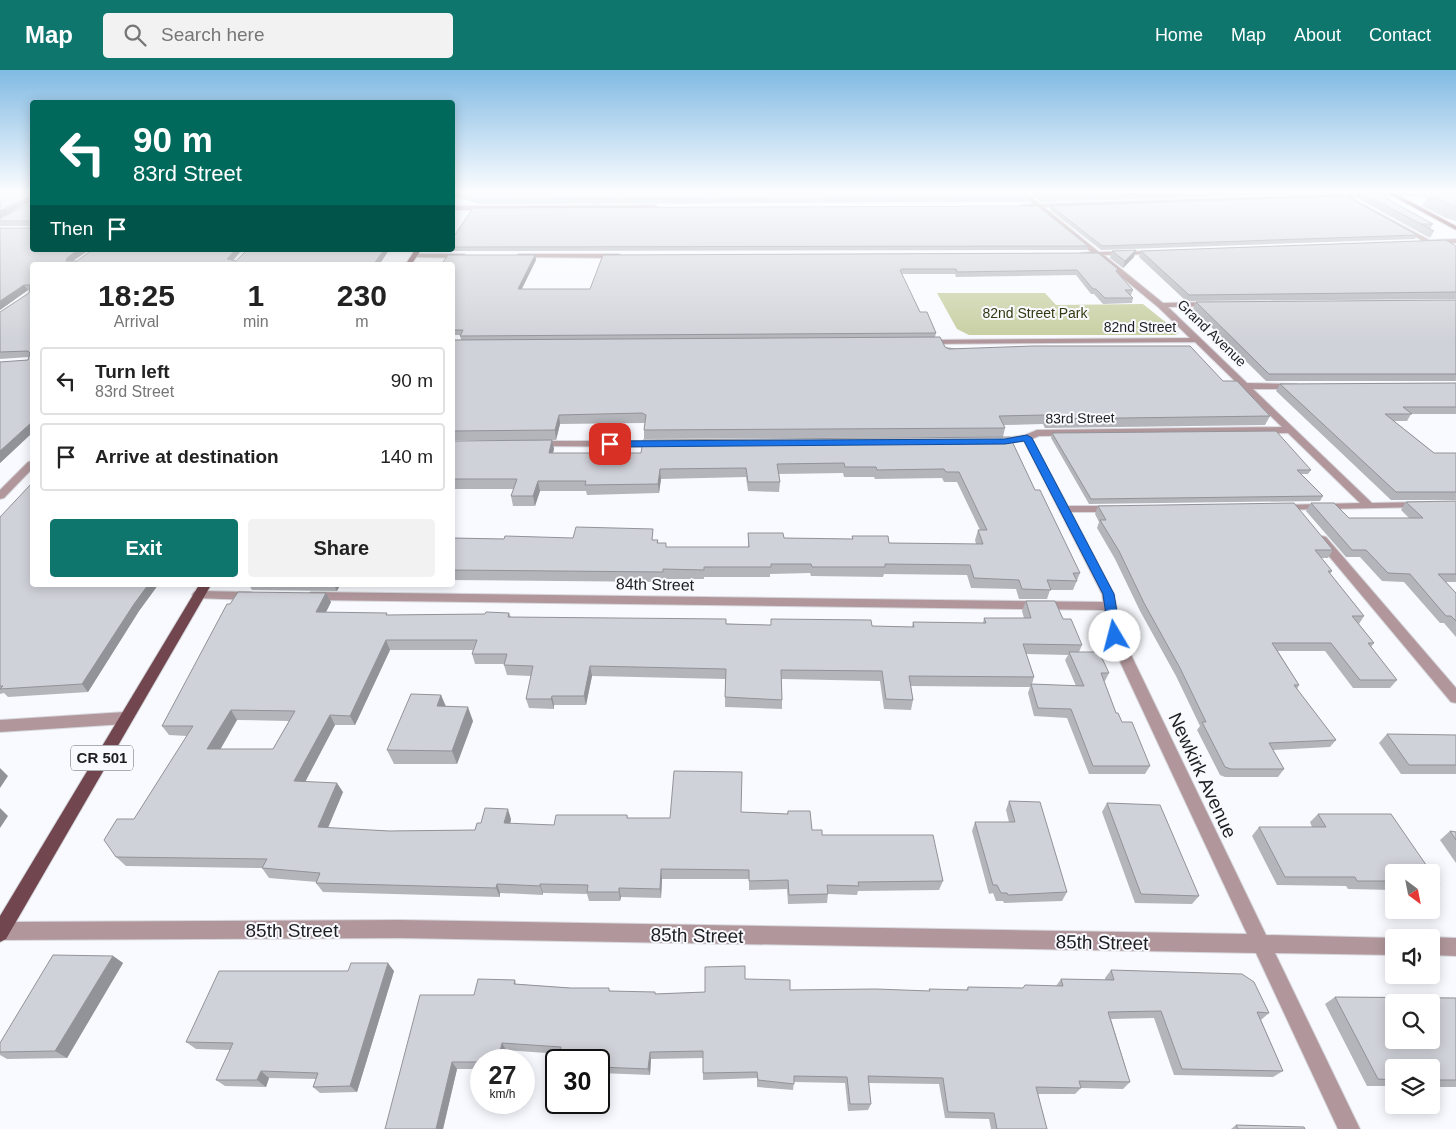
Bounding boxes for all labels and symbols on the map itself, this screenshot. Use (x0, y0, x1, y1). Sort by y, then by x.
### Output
street label: Grand Avenue (1174, 296, 1250, 370)
park label: 82nd Street Park (982, 305, 1089, 321)
street label: 82nd Street (1104, 319, 1176, 335)
street label: 83rd Street (1045, 409, 1115, 427)
pin (589, 423, 631, 465)
street label: 84th Street (616, 575, 695, 594)
position arrow (1088, 609, 1140, 661)
street label: Newkirk Avenue (1164, 709, 1241, 841)
road number: CR 501 (71, 746, 133, 770)
north arrow (1385, 864, 1440, 919)
street label: 85th Street (246, 920, 339, 941)
street label: 85th Street (650, 924, 744, 947)
street label: 85th Street (1055, 931, 1149, 954)
speed limit sign: 30 (545, 1049, 610, 1114)

